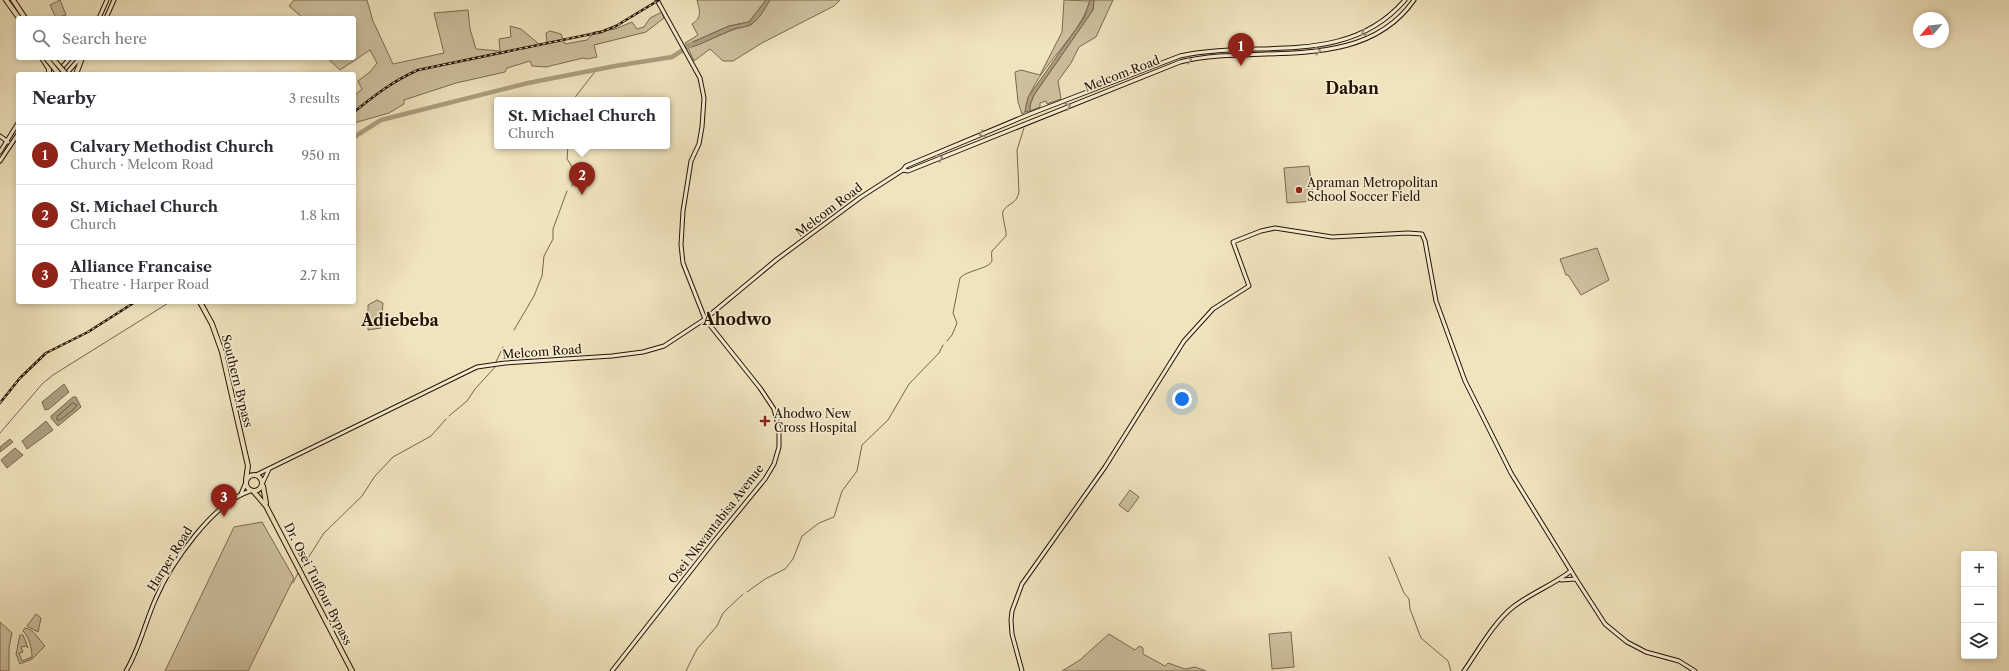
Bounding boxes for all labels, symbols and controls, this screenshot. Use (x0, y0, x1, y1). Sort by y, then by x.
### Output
north arrow (1913, 12, 1949, 48)
search box (16, 16, 356, 60)
icon: search (30, 27, 52, 49)
one-way arrow (1361, 28, 1368, 35)
text: Search here (62, 29, 147, 48)
pin: 1 (1228, 33, 1254, 66)
one-way arrow (1315, 46, 1322, 55)
street label: Melcom Road (1082, 52, 1162, 95)
one-way arrow (1186, 56, 1192, 64)
district label: Daban (1325, 78, 1379, 98)
text: Nearby (32, 88, 96, 108)
text: 3 results (289, 90, 340, 106)
popup (494, 97, 670, 149)
one-way arrow (1064, 102, 1071, 110)
text: St. Michael Church (508, 106, 656, 125)
text: Church (508, 125, 554, 141)
one-way arrow (979, 129, 986, 137)
text: Calvary Methodist Church (70, 137, 274, 156)
text: 1 (42, 147, 48, 163)
text: 950 m (302, 147, 340, 163)
one-way arrow (936, 154, 943, 162)
text: Church · Melcom Road (70, 156, 214, 172)
pin: 2 (569, 162, 595, 195)
place label: Apraman Metropolitan School Soccer Field (1306, 175, 1438, 204)
street label: Melcom Road (792, 179, 866, 240)
marker: Apraman Metropolitan School Soccer Field (1294, 185, 1304, 195)
text: St. Michael Church (70, 197, 218, 216)
text: 2 (41, 207, 49, 223)
text: 1.8 km (300, 207, 340, 223)
text: Church (70, 216, 116, 232)
text: Alliance Francaise (70, 257, 212, 276)
text: 3 (41, 267, 49, 283)
text: 2.7 km (300, 267, 340, 283)
text: Theatre · Harper Road (70, 276, 209, 292)
district label: Ahodwo (701, 309, 772, 329)
district label: Adiebeba (360, 310, 440, 330)
street label: Southern Bypass (219, 333, 256, 429)
street label: Melcom Road (502, 341, 583, 362)
your location (1172, 389, 1192, 409)
place label: Ahodwo New Cross Hospital (773, 406, 857, 435)
marker: Ahodwo New Cross Hospital (759, 415, 771, 427)
street label: Osei Nkwantabisa Avenue (664, 461, 767, 586)
pin: 3 (211, 484, 237, 517)
street label: Dr. Osei Tuffour Bypass (281, 520, 356, 647)
street label: Harper Road (144, 523, 196, 594)
map controls (1961, 551, 1997, 659)
button: + (1961, 551, 1997, 587)
button: − (1961, 587, 1997, 623)
button: layers (1961, 623, 1997, 659)

